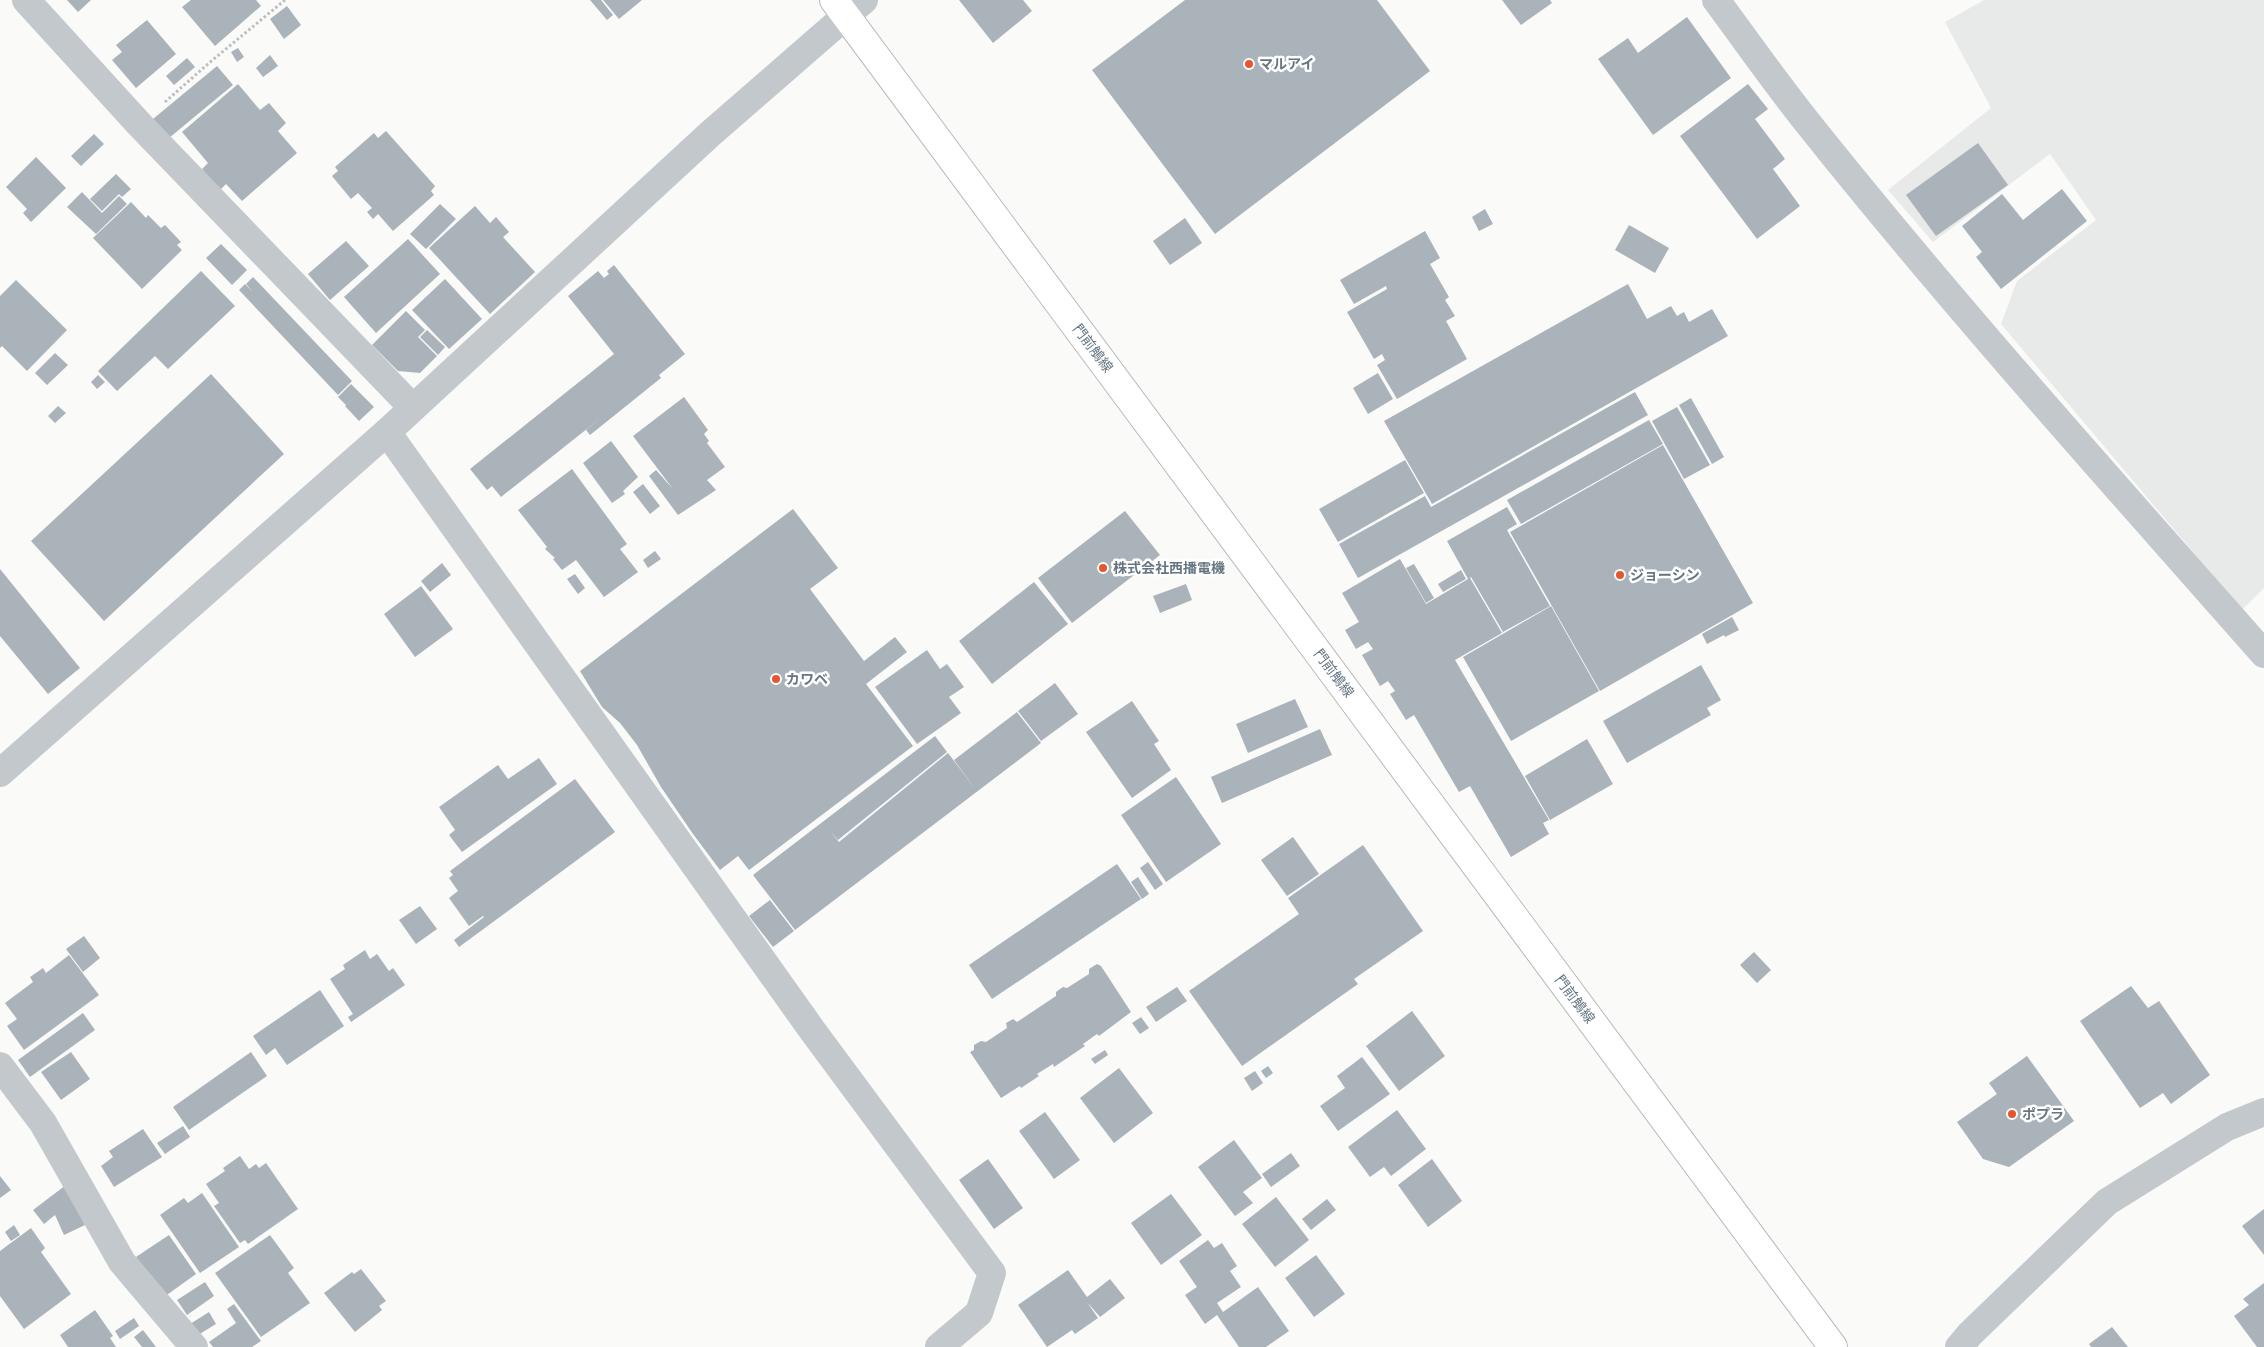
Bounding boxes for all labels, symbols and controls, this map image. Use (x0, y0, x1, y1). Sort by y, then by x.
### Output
place label: マルアイ (1259, 57, 1314, 72)
marker: マルアイ (1243, 58, 1255, 70)
street label: 門前鵤線 (1070, 321, 1116, 375)
place label: 株式会社西播電機 (1113, 560, 1225, 576)
marker: 株式会社西播電機 (1097, 562, 1109, 574)
place label: ジョーシン (1630, 568, 1700, 583)
marker: ジョーシン (1614, 569, 1626, 581)
street label: 門前鵤線 (1311, 646, 1357, 700)
marker: カワベ (770, 673, 782, 685)
place label: カワベ (786, 673, 828, 687)
street label: 門前鵤線 (1552, 972, 1598, 1026)
place label: ポプラ (2022, 1107, 2064, 1122)
marker: ポプラ (2006, 1108, 2018, 1120)

